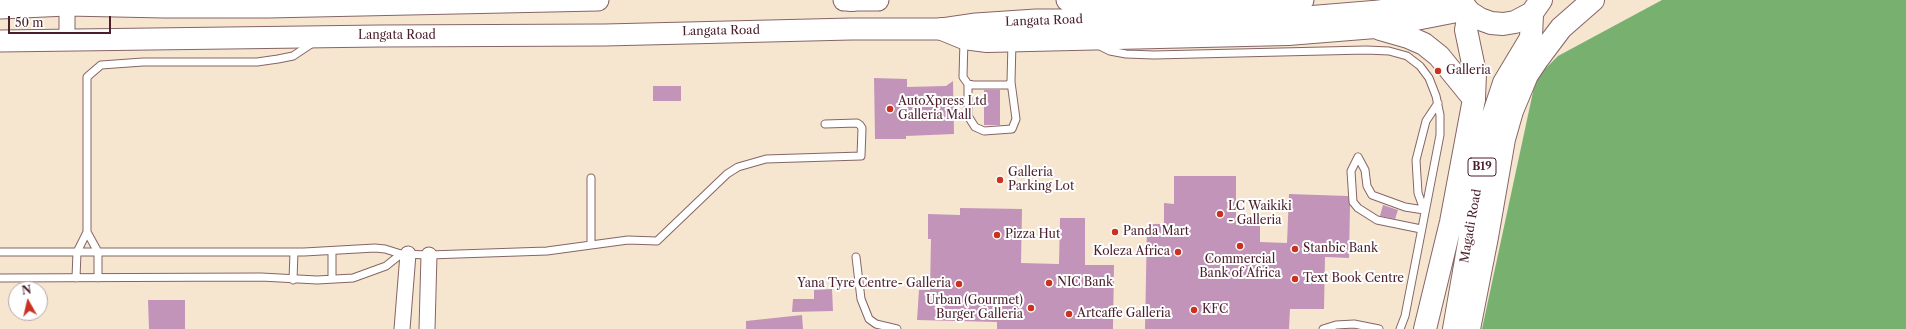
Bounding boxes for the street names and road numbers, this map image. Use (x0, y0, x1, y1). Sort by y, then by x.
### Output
street label: Langata Road (1005, 12, 1083, 30)
street label: Langata Road (682, 23, 760, 39)
street label: Langata Road (358, 29, 436, 43)
road number: B19 (1468, 158, 1496, 176)
street label: Magadi Road (1457, 188, 1485, 264)

